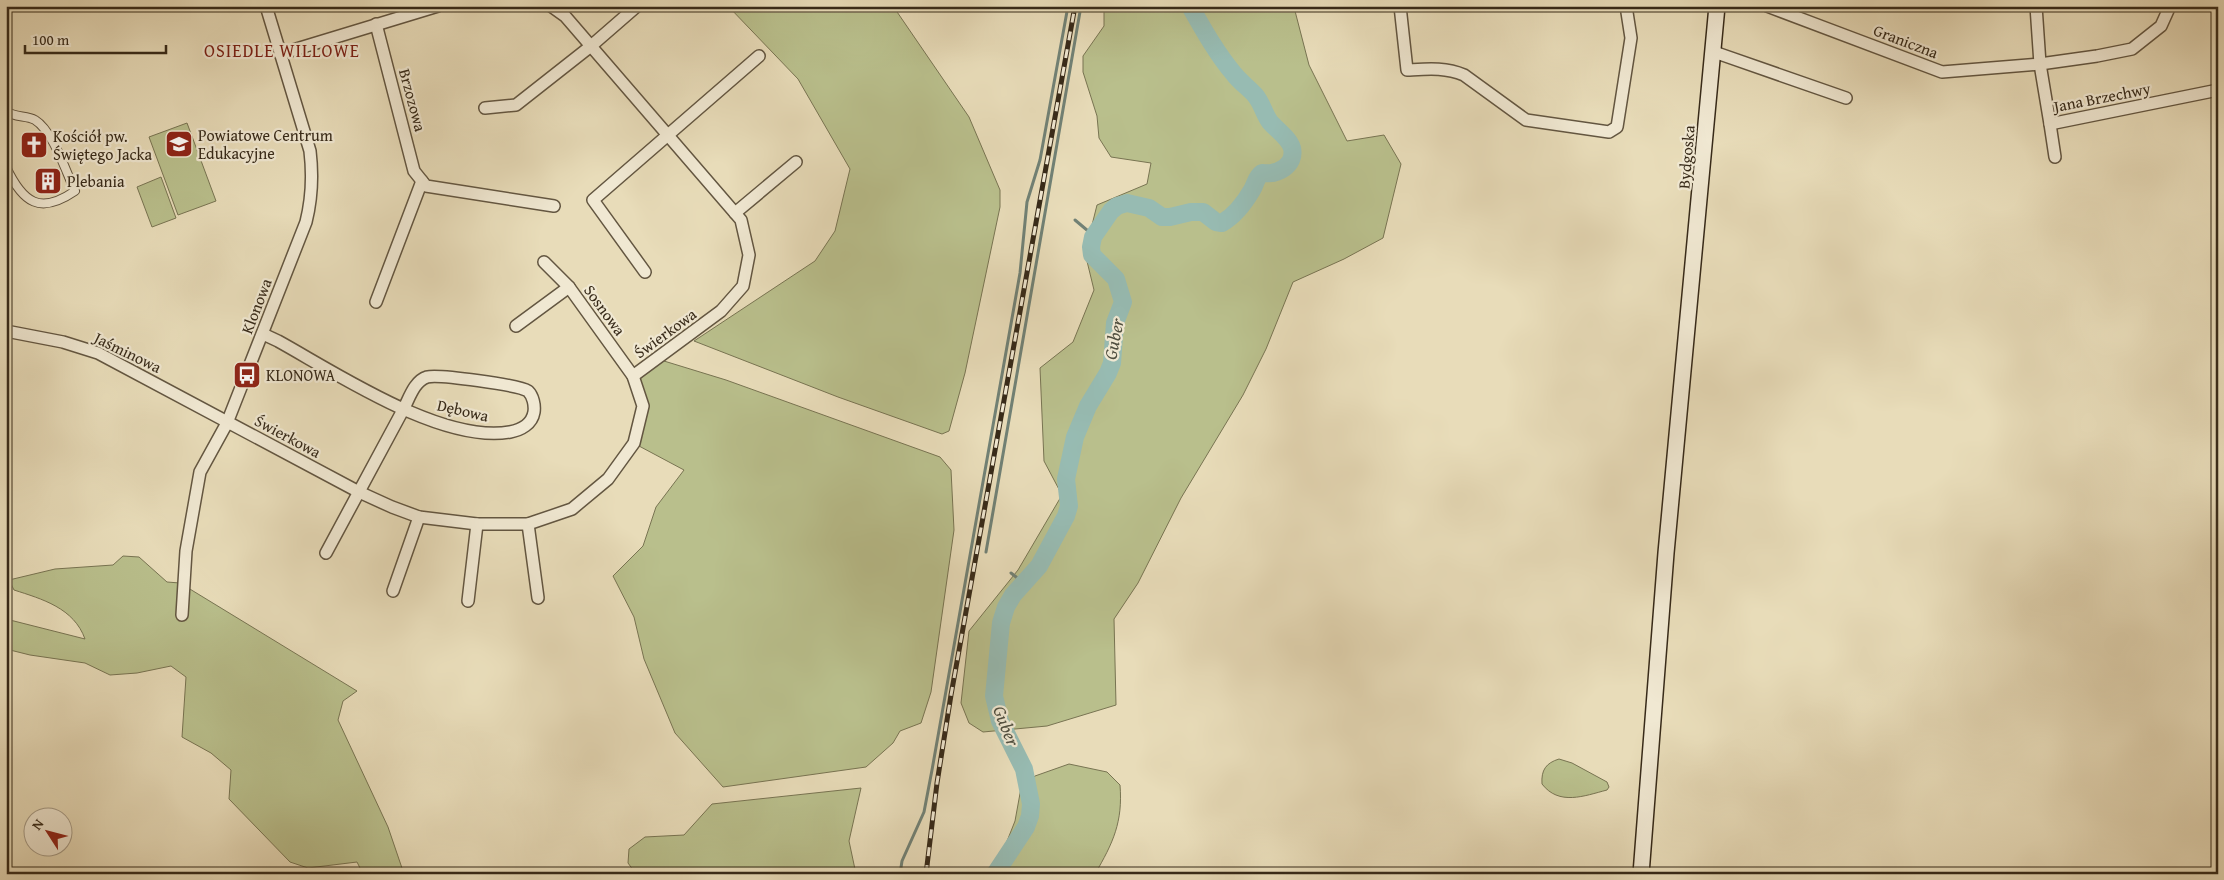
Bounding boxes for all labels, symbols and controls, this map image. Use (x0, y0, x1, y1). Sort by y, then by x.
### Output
street label: Graniczna (1870, 18, 1942, 64)
scale bar (25, 22, 166, 54)
text: 100 m (32, 29, 70, 50)
district label: OSIEDLE WILLOWE (204, 37, 360, 64)
street label: Brzozowa (393, 66, 433, 135)
street label: Jana Brzechwy (2050, 76, 2152, 119)
place label: Powiatowe Centrum Edukacyjne (198, 123, 333, 165)
place label: Kościół pw. Świętego Jacka (53, 124, 153, 166)
street label: Bydgoska (1671, 124, 1701, 190)
school or university icon: Powiatowe Centrum Edukacyjne (164, 129, 194, 159)
church icon: Kościół pw. Świętego Jacka (19, 130, 49, 160)
building icon: Plebania (33, 166, 63, 196)
place label: Plebania (67, 169, 125, 193)
street label: Klonowa (234, 274, 278, 337)
street label: Sosnowa (578, 280, 632, 341)
street label: Świerkowa (629, 302, 702, 364)
water label: Guber (1096, 315, 1131, 362)
street label: Jaśminowa (89, 325, 166, 379)
bus stop icon: KLONOWA (232, 360, 262, 390)
place label: KLONOWA (266, 363, 336, 387)
street label: Dębowa (435, 392, 492, 428)
street label: Świerkowa (251, 408, 326, 464)
water label: Guber (986, 702, 1027, 751)
north arrow (22, 808, 72, 858)
text: N (27, 814, 49, 834)

